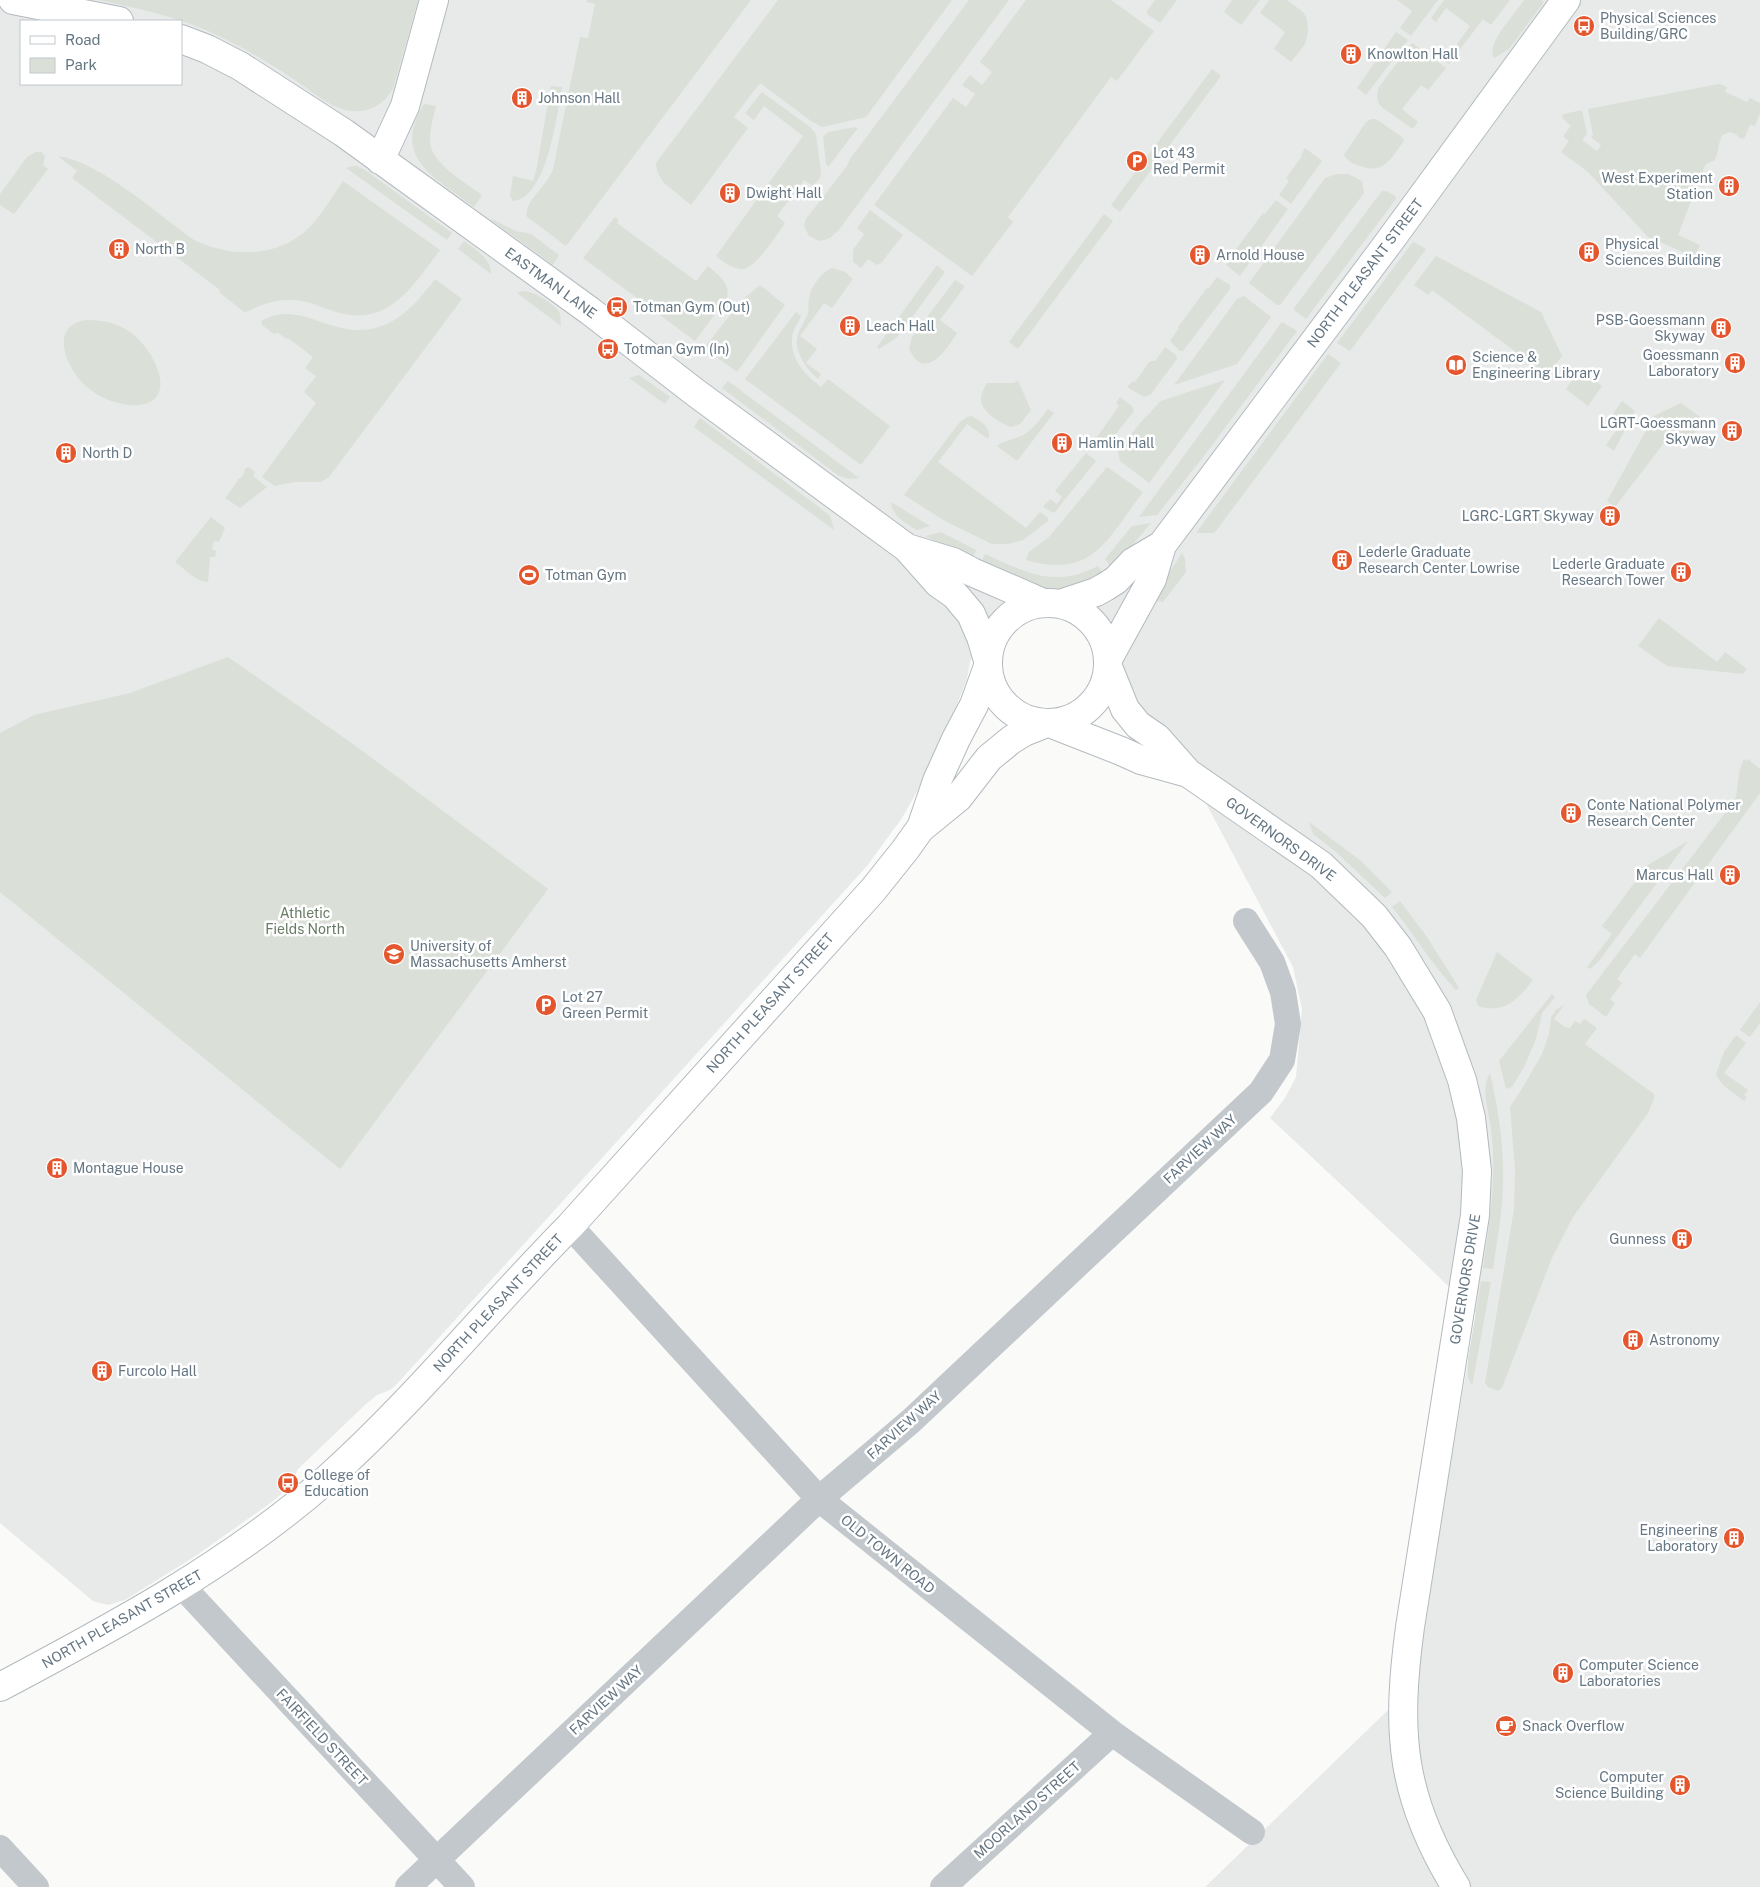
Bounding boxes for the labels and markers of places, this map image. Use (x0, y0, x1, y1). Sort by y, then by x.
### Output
place label: Physical Sciences Building/GRC (1600, 10, 1716, 42)
bus stop icon: Physical Sciences Building/GRC (1572, 14, 1596, 38)
building icon: Knowlton Hall (1339, 42, 1363, 66)
place label: Knowlton Hall (1367, 46, 1458, 62)
building icon: Johnson Hall (510, 86, 534, 110)
place label: Johnson Hall (538, 90, 621, 106)
place label: Lot 43 Red Permit (1153, 145, 1225, 177)
parking icon: Lot 43 Red Permit (1125, 149, 1149, 173)
place label: West Experiment Station (1602, 170, 1713, 202)
building icon: West Experiment Station (1717, 174, 1741, 198)
building icon: Dwight Hall (718, 181, 742, 205)
place label: Dwight Hall (746, 185, 822, 201)
place label: Physical Sciences Building (1605, 236, 1721, 268)
building icon: North B (107, 237, 131, 261)
building icon: Physical Sciences Building (1577, 240, 1601, 264)
place label: North B (135, 241, 185, 257)
building icon: Arnold House (1188, 243, 1212, 267)
place label: Arnold House (1216, 247, 1305, 263)
bus stop icon: Totman Gym (Out) (605, 295, 629, 319)
place label: Totman Gym (Out) (633, 299, 750, 315)
place label: PSB-Goessmann Skyway (1596, 312, 1705, 344)
building icon: Leach Hall (838, 314, 862, 338)
building icon: PSB-Goessmann Skyway (1709, 316, 1733, 340)
place label: Leach Hall (866, 318, 935, 334)
bus stop icon: Totman Gym (In) (596, 337, 620, 361)
place label: Totman Gym (In) (624, 341, 730, 357)
place label: Goessmann Laboratory (1643, 347, 1720, 379)
place label: Science & Engineering Library (1472, 349, 1601, 381)
building icon: Goessmann Laboratory (1723, 351, 1747, 375)
library icon: Science & Engineering Library (1444, 353, 1468, 377)
place label: LGRT-Goessmann Skyway (1600, 415, 1716, 447)
building icon: LGRT-Goessmann Skyway (1720, 419, 1744, 443)
building icon: Hamlin Hall (1050, 431, 1074, 455)
place label: Hamlin Hall (1078, 435, 1154, 451)
building icon: North D (54, 441, 78, 465)
place label: North D (82, 445, 132, 461)
building icon: LGRC-LGRT Skyway (1598, 504, 1622, 528)
place label: LGRC-LGRT Skyway (1462, 508, 1595, 524)
place label: Lederle Graduate Research Center Lowrise (1358, 544, 1520, 576)
building icon: Lederle Graduate Research Center Lowrise (1330, 548, 1354, 572)
place label: Lederle Graduate Research Tower (1552, 556, 1665, 588)
building icon: Lederle Graduate Research Tower (1669, 560, 1693, 584)
sports icon: Totman Gym (517, 563, 541, 587)
place label: Totman Gym (545, 567, 627, 583)
place label: Conte National Polymer Research Center (1587, 797, 1741, 829)
building icon: Conte National Polymer Research Center (1559, 801, 1583, 825)
building icon: Marcus Hall (1718, 863, 1742, 887)
place label: Marcus Hall (1636, 867, 1714, 883)
place label: University of Massachusetts Amherst (410, 938, 567, 970)
school or university icon: University of Massachusetts Amherst (382, 942, 406, 966)
place label: Lot 27 Green Permit (562, 989, 648, 1021)
parking icon: Lot 27 Green Permit (534, 993, 558, 1017)
building icon: Montague House (45, 1156, 69, 1180)
place label: Montague House (73, 1160, 184, 1176)
building icon: Gunness (1670, 1227, 1694, 1251)
place label: Gunness (1609, 1231, 1666, 1247)
building icon: Astronomy (1621, 1328, 1645, 1352)
place label: Astronomy (1649, 1332, 1720, 1348)
building icon: Furcolo Hall (90, 1359, 114, 1383)
place label: Furcolo Hall (118, 1363, 197, 1379)
place label: College of Education (304, 1467, 371, 1499)
bus stop icon: College of Education (276, 1471, 300, 1495)
place label: Engineering Laboratory (1639, 1522, 1719, 1554)
building icon: Engineering Laboratory (1722, 1526, 1746, 1550)
place label: Computer Science Laboratories (1579, 1657, 1699, 1689)
building icon: Computer Science Laboratories (1551, 1661, 1575, 1685)
cafe icon: Snack Overflow (1494, 1714, 1518, 1738)
place label: Snack Overflow (1522, 1718, 1625, 1734)
place label: Computer Science Building (1555, 1769, 1664, 1801)
building icon: Computer Science Building (1668, 1773, 1692, 1797)

